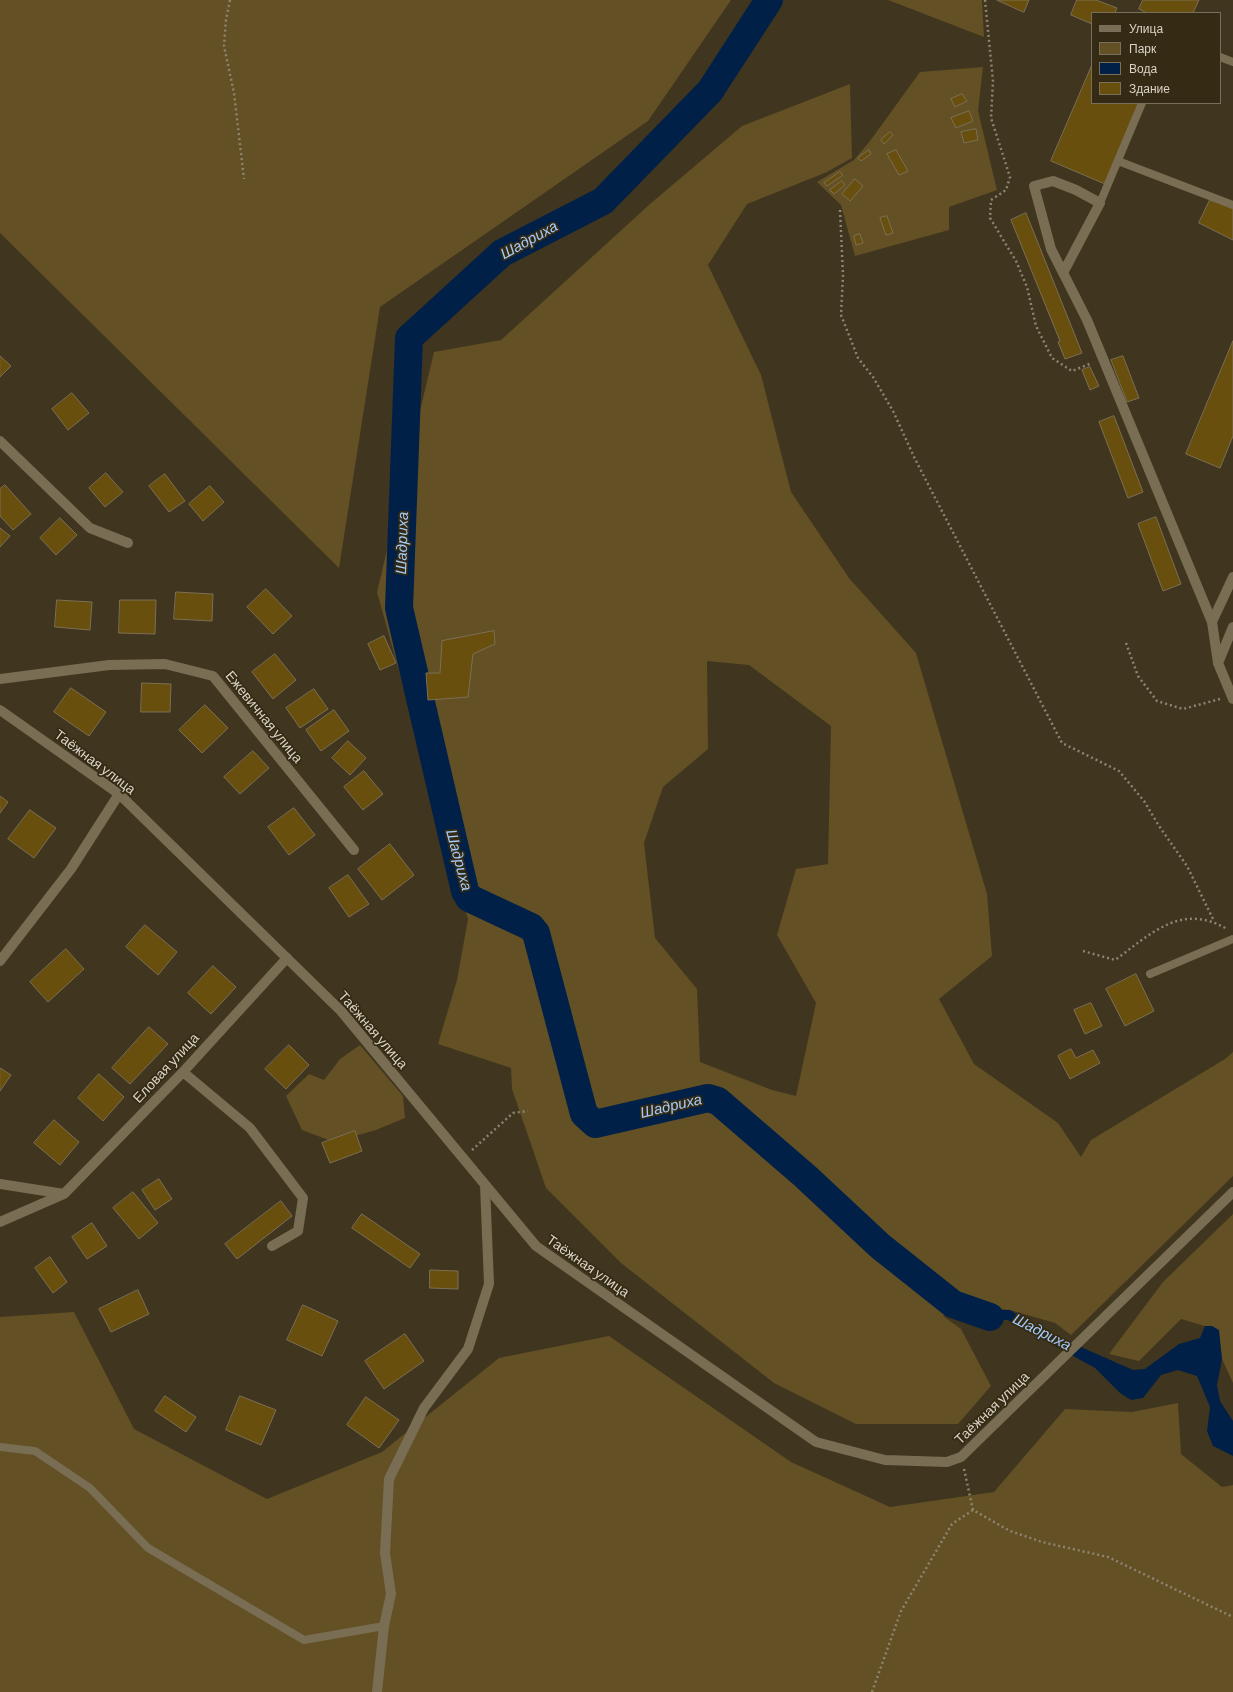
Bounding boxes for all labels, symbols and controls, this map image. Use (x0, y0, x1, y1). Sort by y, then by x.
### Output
legend (1091, 12, 1221, 104)
text: Улица (1129, 21, 1163, 35)
text: Парк (1129, 41, 1156, 55)
text: Вода (1129, 61, 1157, 75)
text: Здание (1129, 81, 1170, 95)
water label: Шадриха (497, 217, 561, 263)
water label: Шадриха (392, 511, 412, 575)
street label: Ежевичная улица (222, 668, 306, 766)
street label: Таёжная улица (51, 726, 139, 798)
water label: Шадриха (442, 827, 476, 893)
street label: Таёжная улица (335, 988, 411, 1072)
street label: Еловая улица (129, 1030, 203, 1106)
water label: Шадриха (638, 1090, 704, 1122)
street label: Таёжная улица (543, 1231, 633, 1301)
water label: Шадриха (1010, 1310, 1074, 1354)
street label: Таёжная улица (951, 1368, 1033, 1448)

